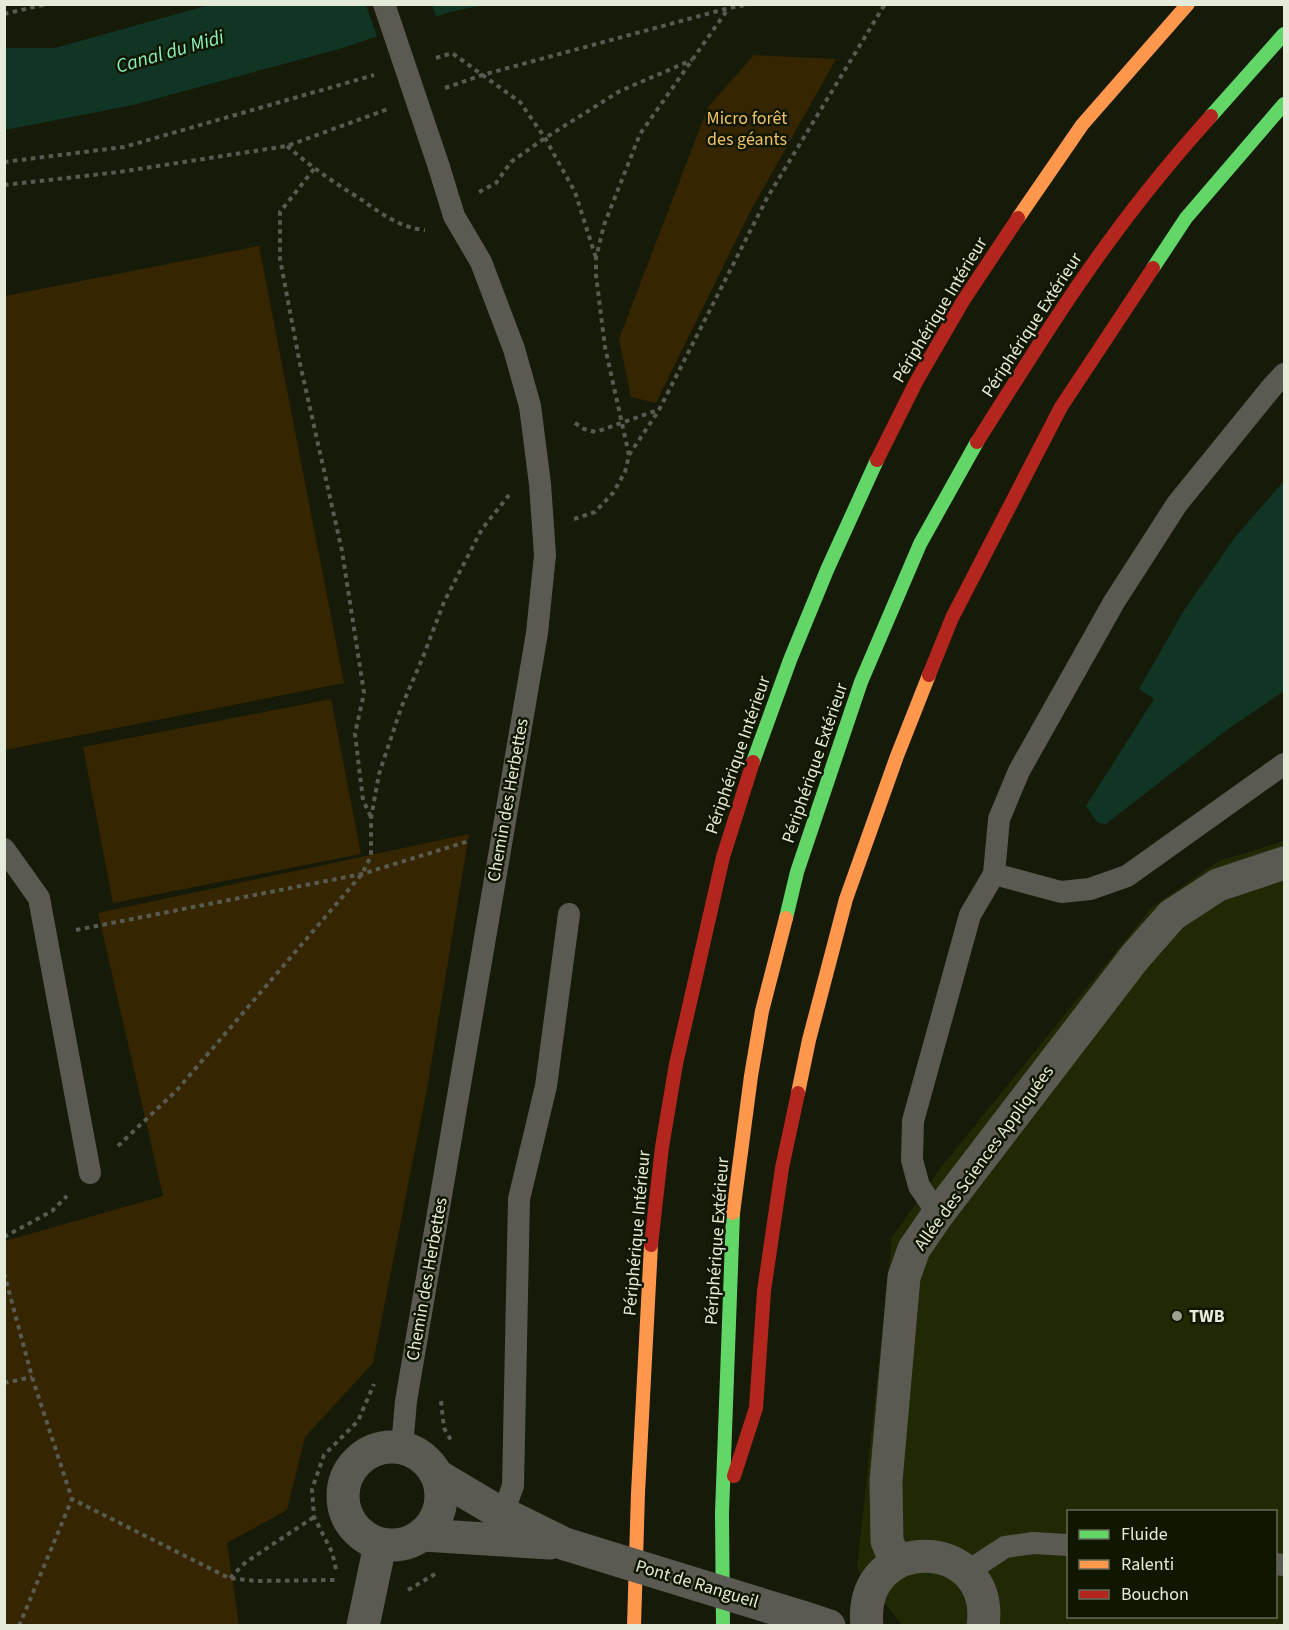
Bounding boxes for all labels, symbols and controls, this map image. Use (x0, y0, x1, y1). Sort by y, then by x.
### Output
water label: Canal du Midi (113, 23, 228, 81)
park label: Micro forêt des géants (707, 106, 787, 152)
street label: Périphérique Intérieur (887, 232, 994, 388)
street label: Périphérique Extérieur (976, 247, 1089, 402)
street label: Périphérique Intérieur (699, 672, 777, 838)
street label: Périphérique Extérieur (776, 679, 854, 846)
street label: Chemin des Herbettes (481, 716, 535, 884)
street label: Allée des Sciences Appliquées (908, 1060, 1060, 1256)
street label: Périphérique Intérieur (617, 1148, 657, 1317)
street label: Périphérique Extérieur (699, 1156, 735, 1326)
street label: Chemin des Herbettes (400, 1195, 454, 1363)
place label: TWB (1189, 1304, 1225, 1329)
marker: TWB (1170, 1309, 1184, 1323)
legend (1067, 1510, 1277, 1618)
text: Fluide (1121, 1522, 1168, 1547)
text: Ralenti (1121, 1552, 1174, 1577)
street label: Pont de Rangueil (632, 1553, 762, 1615)
text: Bouchon (1121, 1582, 1189, 1607)

